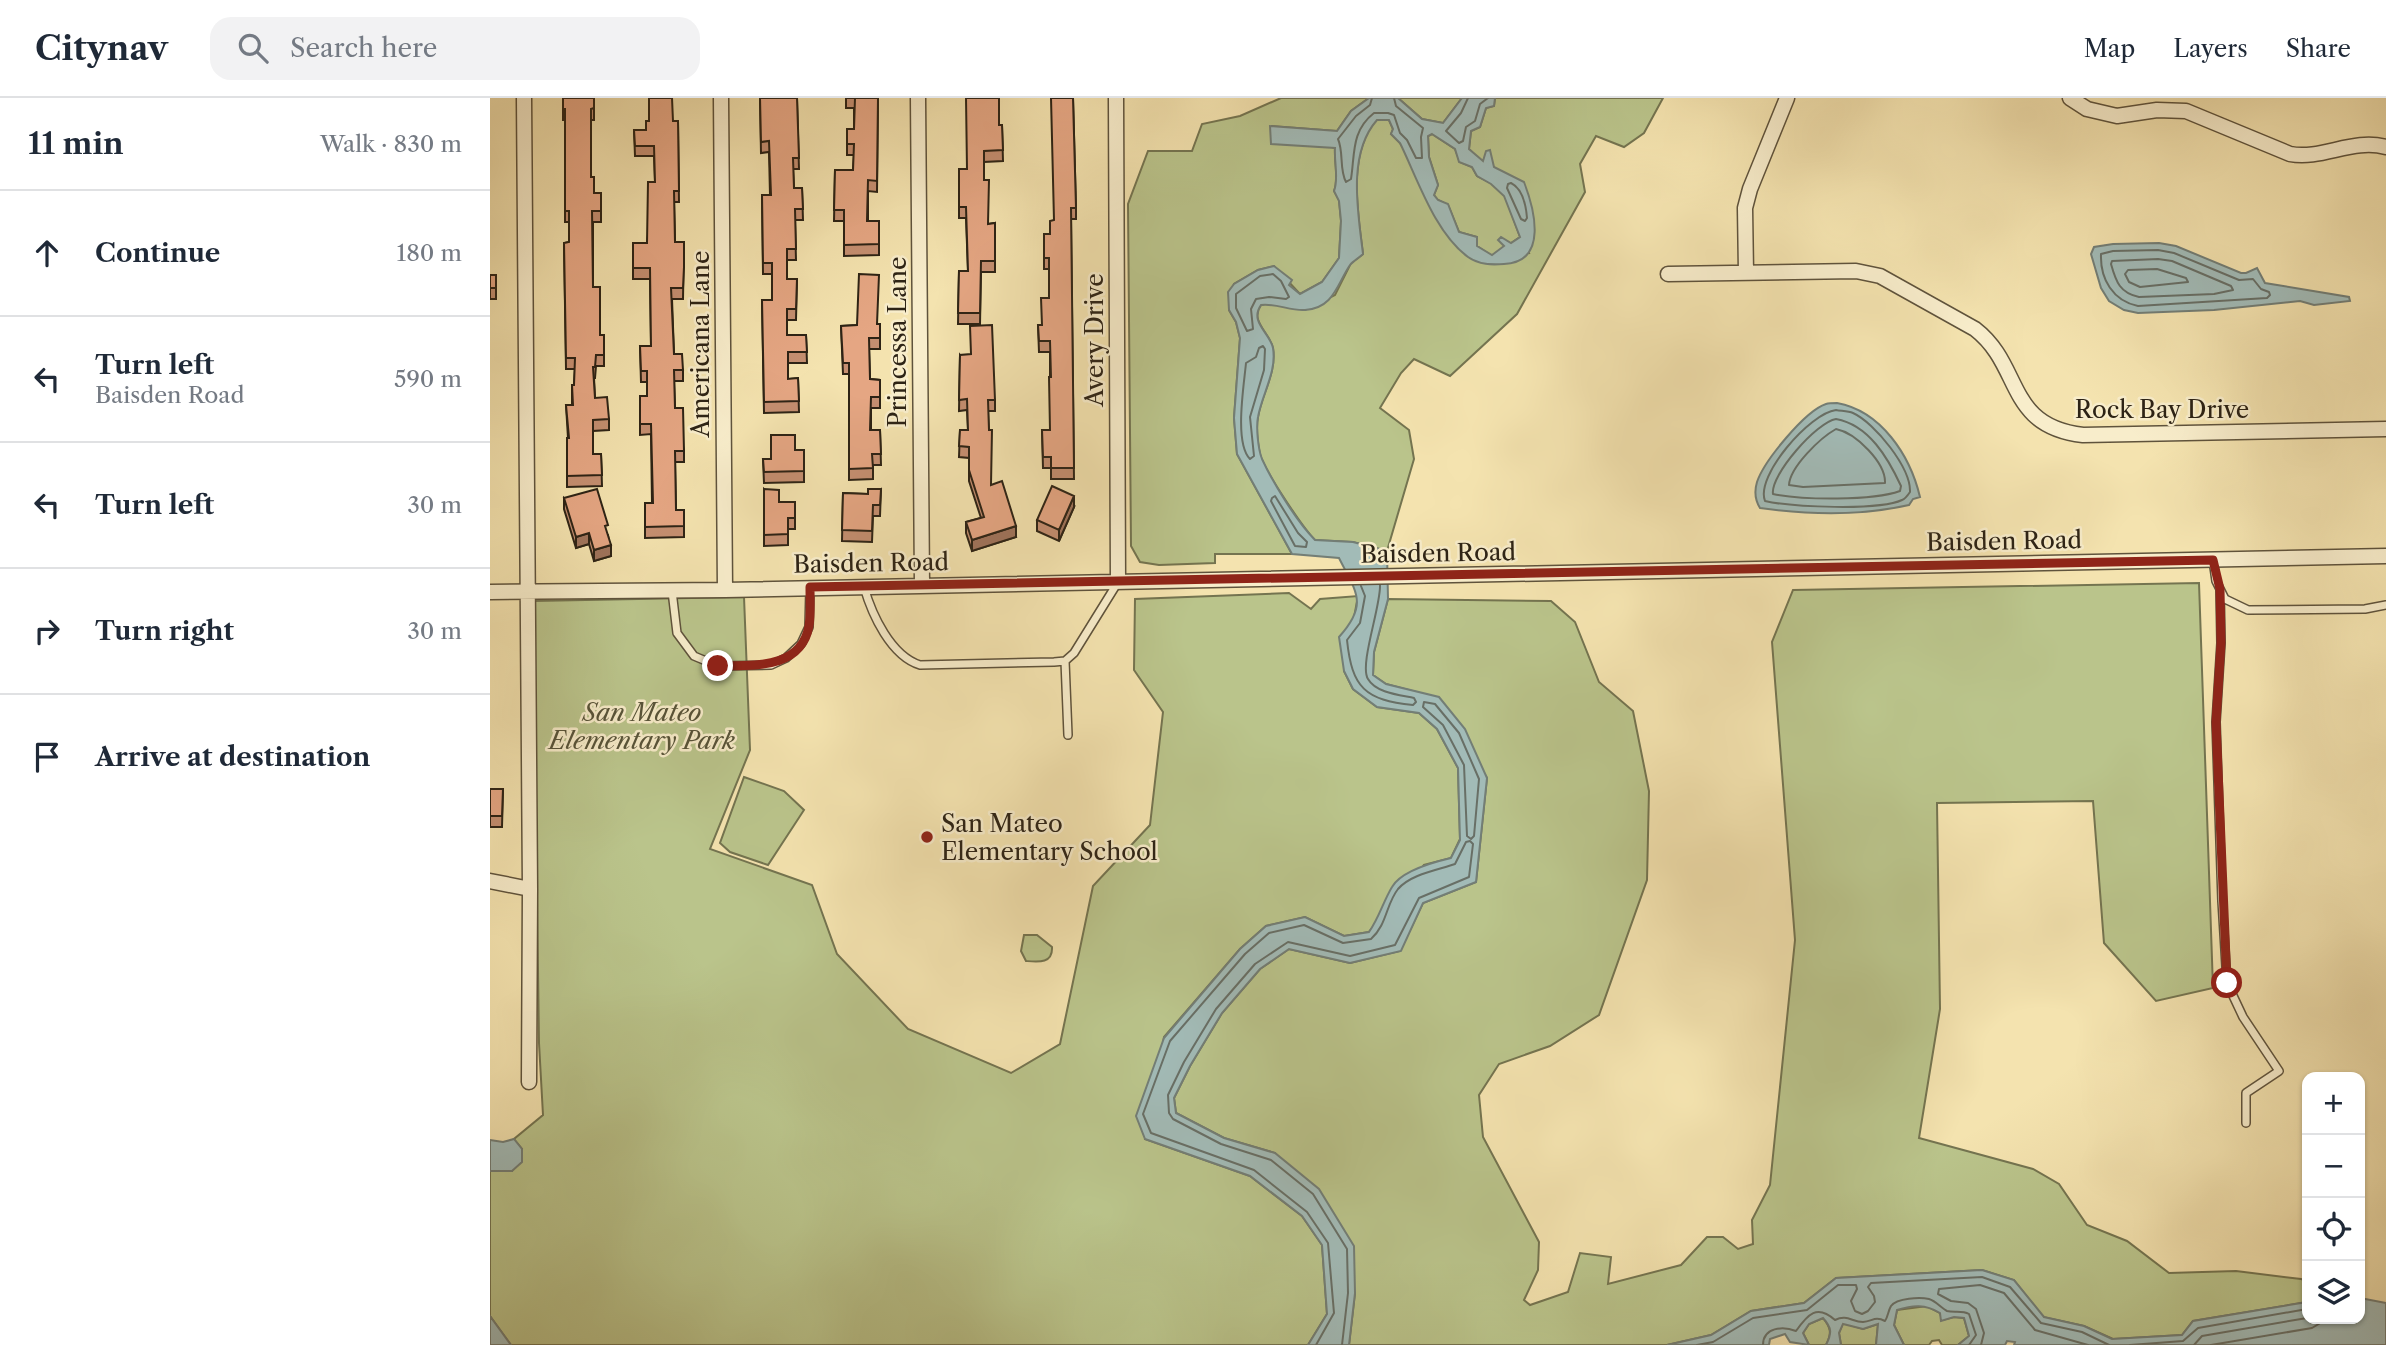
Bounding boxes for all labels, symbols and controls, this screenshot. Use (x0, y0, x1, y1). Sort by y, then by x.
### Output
search box (210, 17, 700, 80)
text: Citynav (35, 28, 168, 69)
icon: search (234, 29, 272, 67)
text: Search here (290, 32, 437, 64)
text: Map (2084, 34, 2135, 63)
text: Layers (2173, 34, 2248, 63)
text: Share (2286, 34, 2351, 63)
text: 11 min (28, 125, 124, 162)
text: Walk · 830 m (320, 130, 462, 158)
icon: ahead (28, 234, 66, 272)
text: Continue (95, 237, 220, 269)
text: 180 m (397, 239, 462, 267)
street label: Americana Lane (686, 251, 715, 438)
street label: Princessa Lane (883, 257, 912, 427)
street label: Avery Drive (1080, 273, 1109, 408)
text: Turn left (95, 349, 214, 381)
icon: left (28, 360, 66, 398)
text: 590 m (394, 365, 462, 393)
text: Baisden Road (95, 381, 245, 409)
street label: Rock Bay Drive (2075, 395, 2249, 424)
icon: left (28, 486, 66, 524)
text: Turn left (95, 489, 214, 521)
text: 30 m (407, 491, 462, 519)
street label: Baisden Road (1926, 525, 2083, 557)
street label: Baisden Road (1360, 537, 1517, 569)
street label: Baisden Road (793, 547, 950, 579)
icon: right (28, 612, 66, 650)
text: Turn right (95, 615, 234, 647)
text: 30 m (407, 617, 462, 645)
route end (702, 650, 733, 681)
park label: San Mateo Elementary Park (547, 698, 735, 755)
icon: arrive (28, 738, 66, 776)
text: Arrive at destination (95, 741, 370, 773)
place label: San Mateo Elementary School (941, 809, 1158, 866)
marker: San Mateo Elementary School (919, 829, 935, 845)
route start (2211, 967, 2242, 998)
map controls (2302, 1072, 2365, 1324)
button: + (2302, 1072, 2365, 1135)
button: − (2302, 1135, 2365, 1198)
button: locate (2302, 1198, 2365, 1261)
button: layers (2302, 1261, 2365, 1324)

